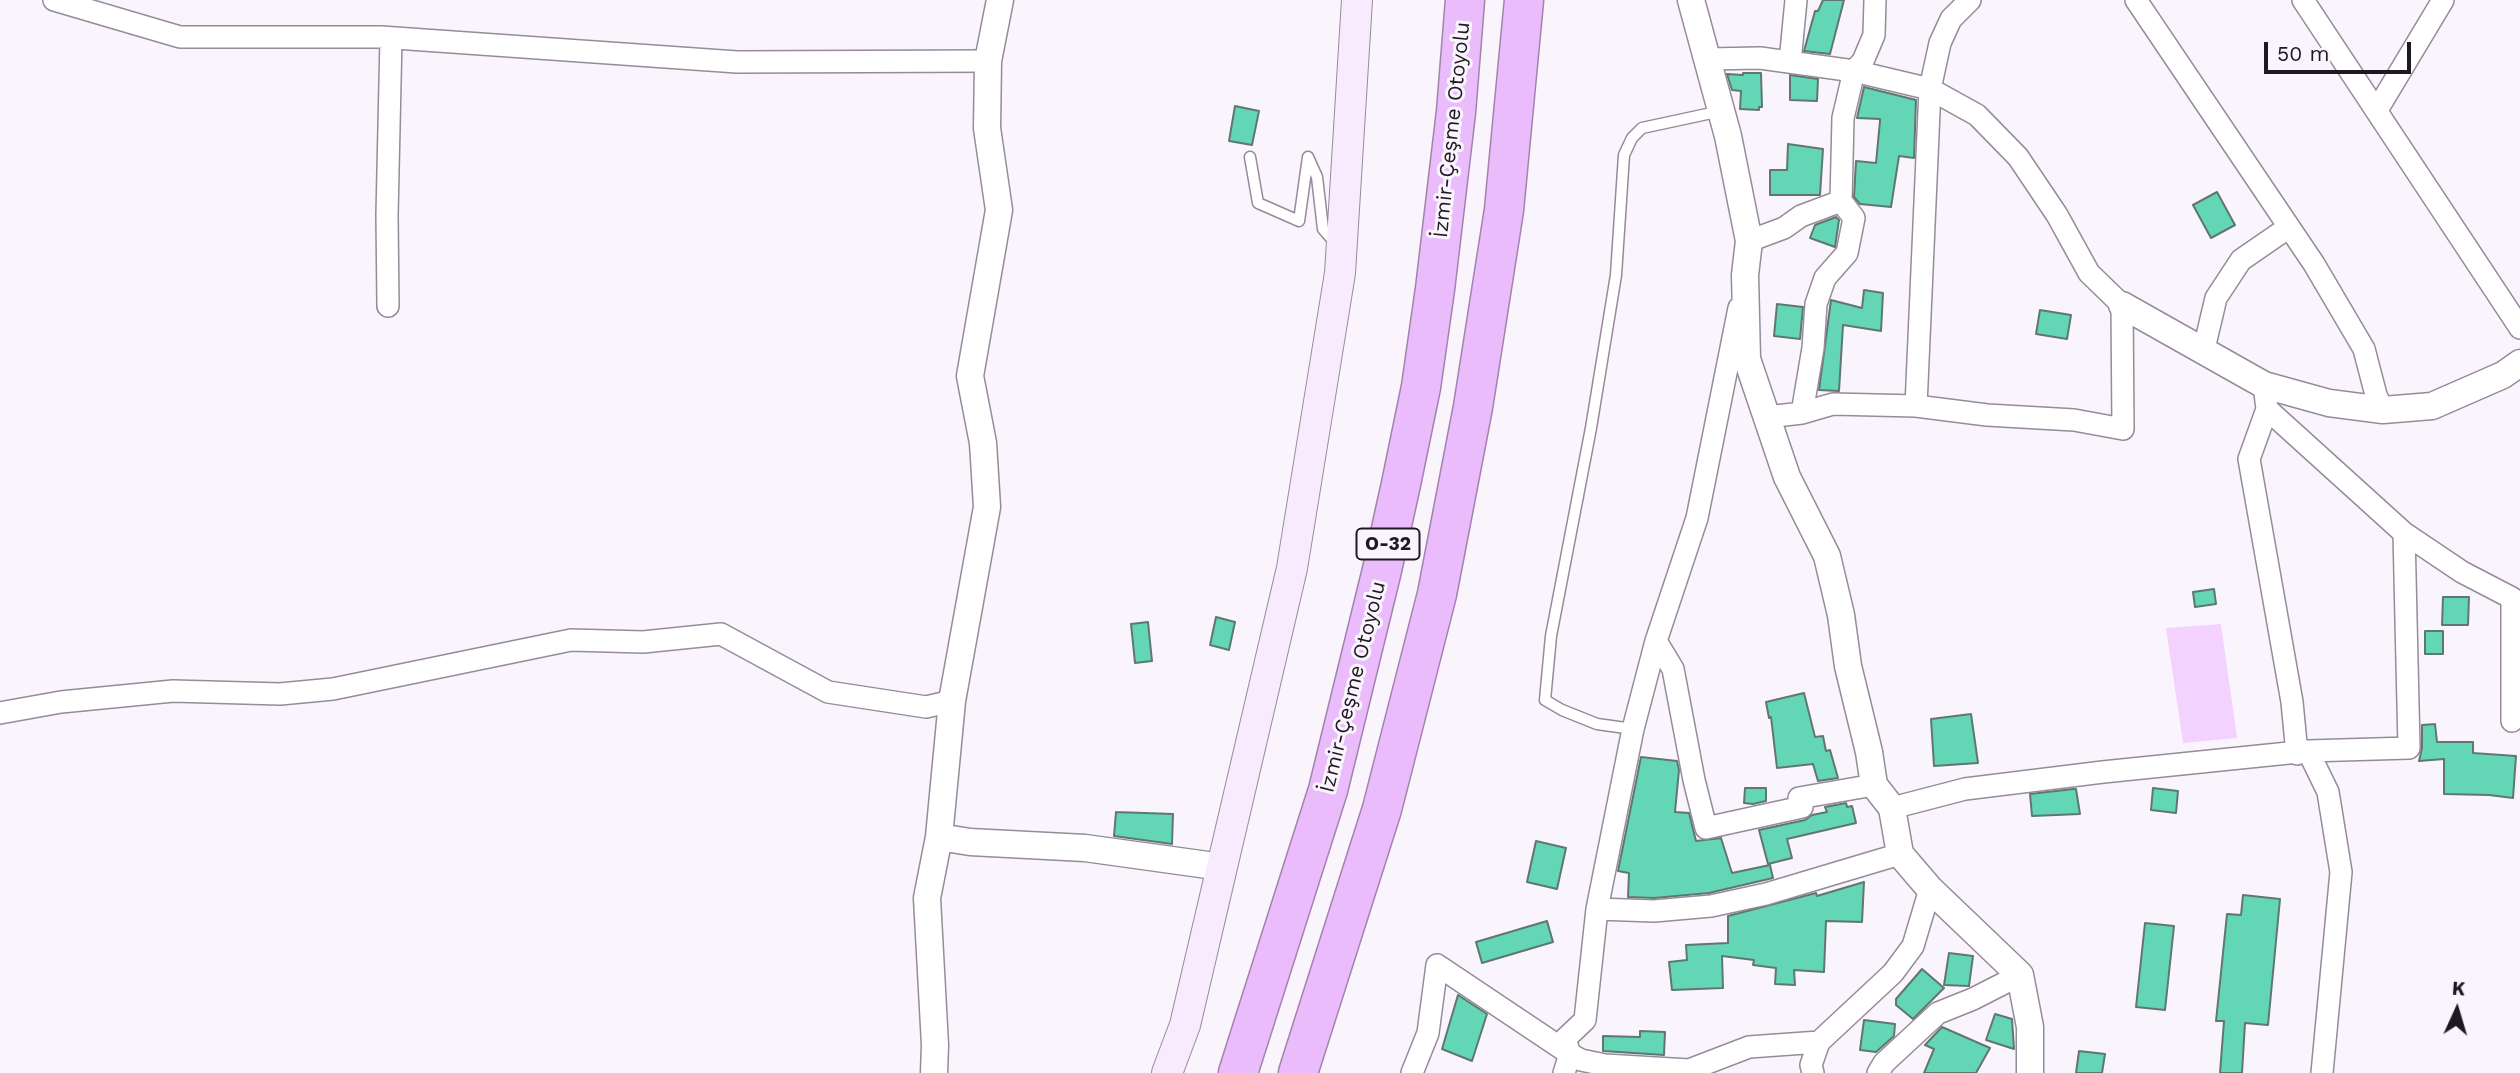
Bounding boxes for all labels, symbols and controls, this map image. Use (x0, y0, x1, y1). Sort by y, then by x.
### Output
street label: İzmir-Çeşme Otoyolu (1428, 21, 1476, 239)
scale bar (2268, 28, 2415, 72)
text: 50 m (2277, 41, 2329, 66)
road number: O-32 (1356, 528, 1420, 559)
street label: İzmir-Çeşme Otoyolu (1315, 579, 1391, 795)
north arrow (2422, 975, 2492, 1045)
text: K (2451, 977, 2466, 1000)

